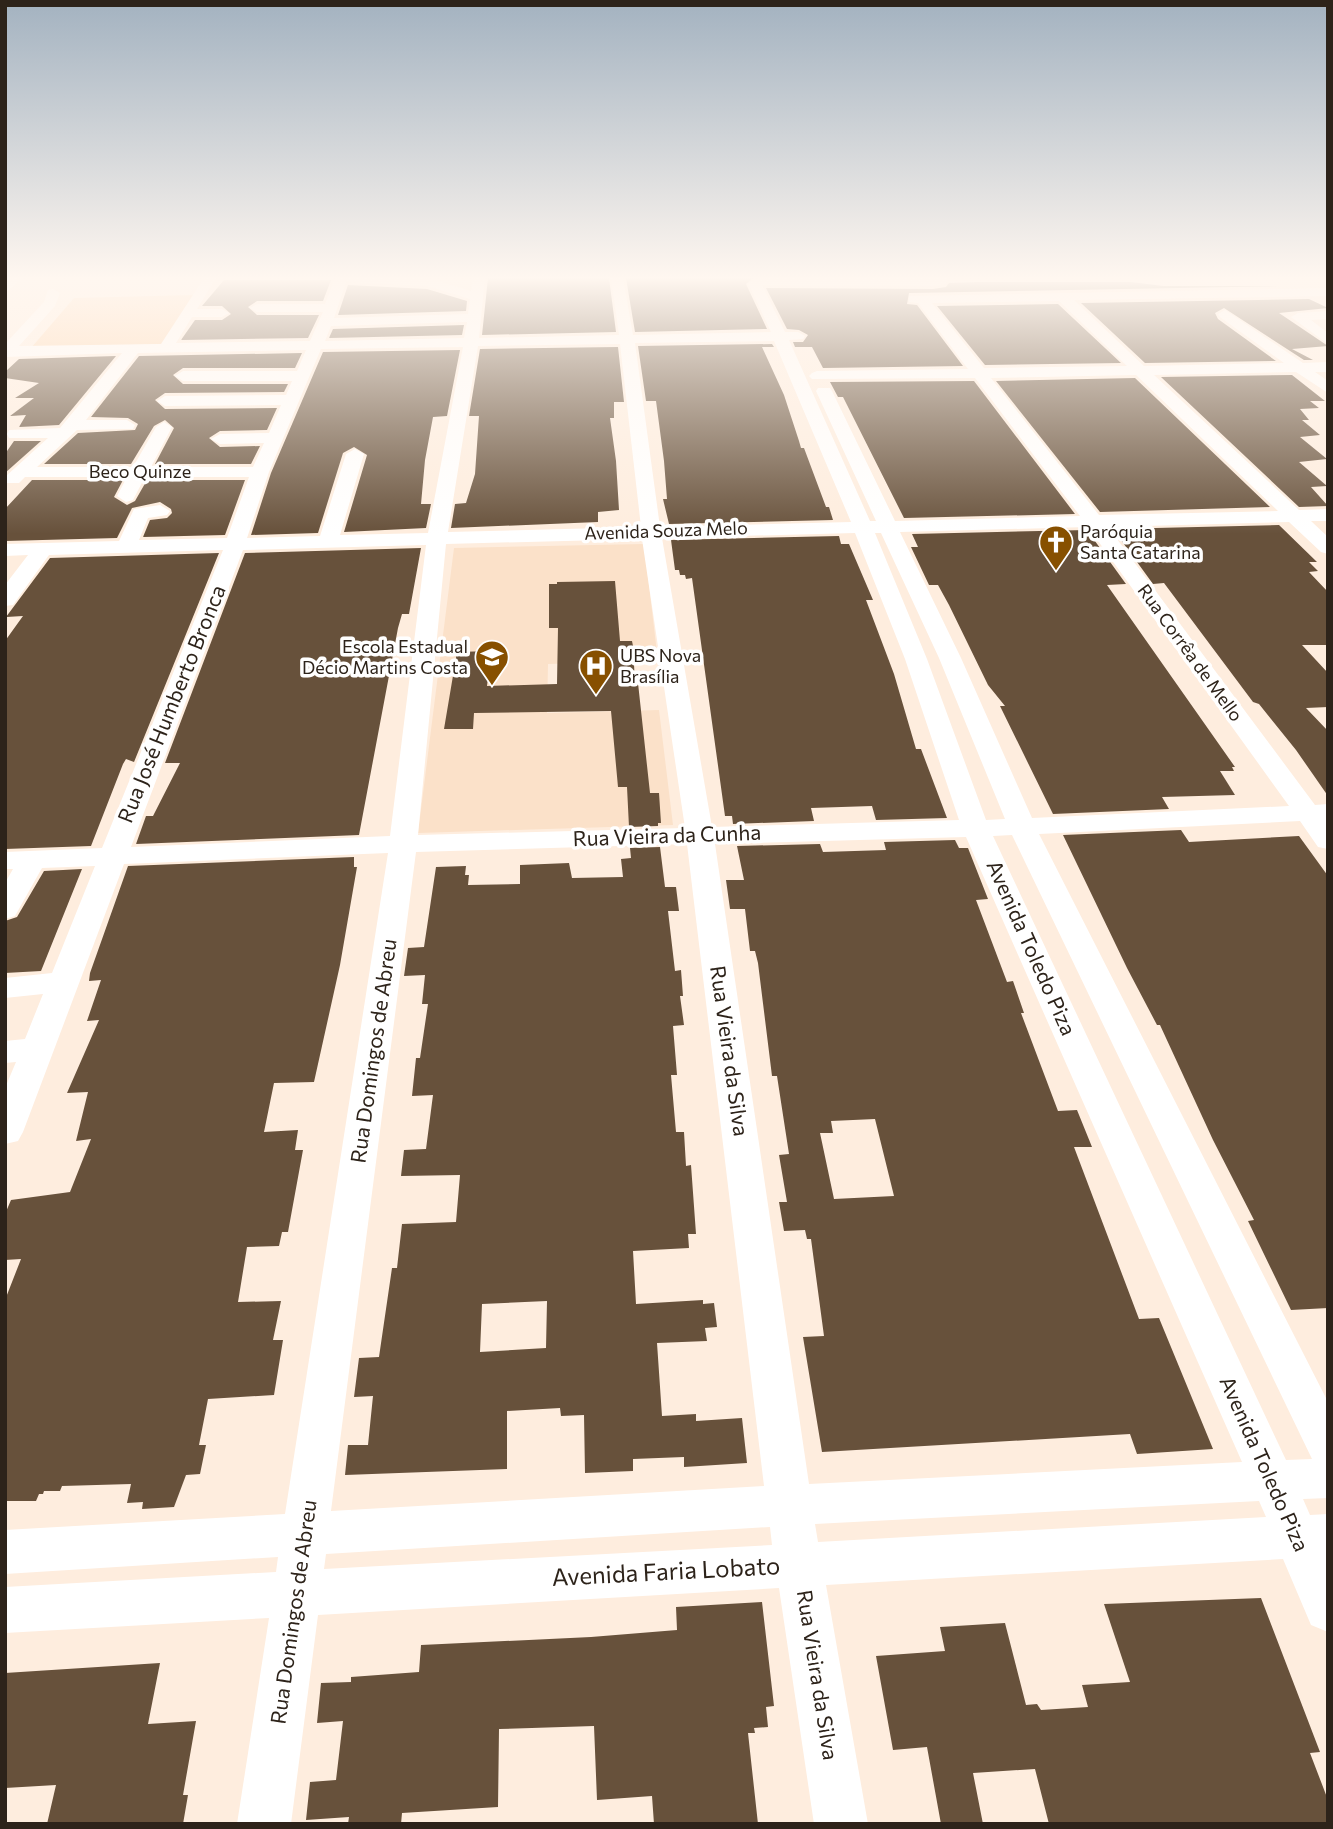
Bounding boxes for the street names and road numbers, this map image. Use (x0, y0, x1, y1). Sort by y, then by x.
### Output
street label: Beco Quinze (89, 460, 191, 482)
street label: Avenida Souza Melo (584, 516, 748, 544)
street label: Rua Corrêa de Mello (1134, 579, 1248, 725)
street label: Rua José Humberto Bronca (111, 581, 230, 826)
street label: Rua Vieira da Cunha (572, 819, 762, 850)
street label: Avenida Toledo Piza (982, 856, 1082, 1039)
street label: Rua Domingos de Abreu (344, 937, 401, 1165)
street label: Rua Vieira da Silva (706, 964, 755, 1138)
street label: Avenida Toledo Piza (1215, 1372, 1315, 1555)
street label: Rua Domingos de Abreu (264, 1498, 321, 1726)
street label: Avenida Faria Lobato (551, 1550, 781, 1591)
street label: Rua Vieira da Silva (793, 1588, 844, 1762)

